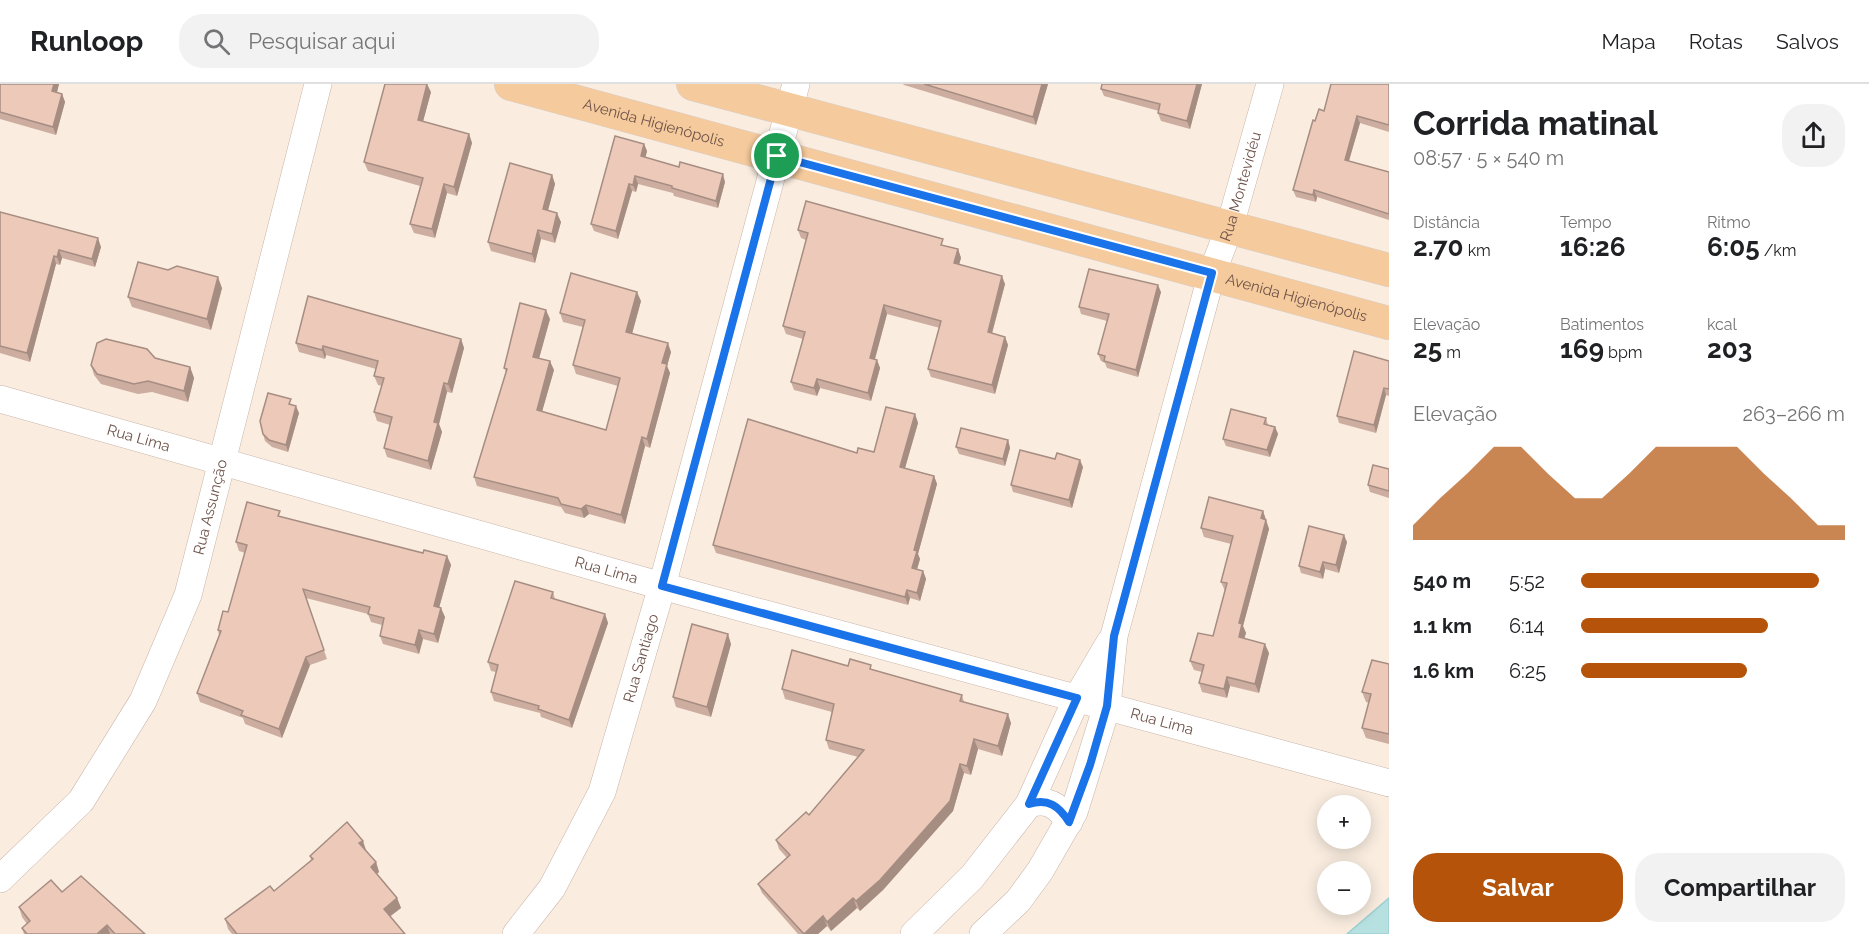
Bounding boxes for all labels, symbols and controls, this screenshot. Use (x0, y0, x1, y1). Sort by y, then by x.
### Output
search box (179, 14, 599, 68)
text: Runloop (30, 25, 143, 58)
icon: search (200, 25, 233, 58)
text: Pesquisar aqui (248, 28, 396, 54)
text: Mapa (1602, 29, 1656, 54)
text: Rotas (1689, 29, 1743, 54)
text: Salvos (1776, 29, 1839, 54)
street label: Avenida Higienópolis (581, 95, 727, 151)
text: Corrida matinal (1413, 104, 1658, 143)
button: share (1782, 104, 1845, 167)
pin (751, 130, 802, 181)
street label: Rua Montevidéu (1216, 130, 1265, 244)
icon: arrive (760, 139, 793, 172)
text: 08:57 · 5 × 540 m (1413, 146, 1564, 170)
text: Distância (1413, 213, 1480, 232)
text: Tempo (1560, 213, 1611, 232)
text: Ritmo (1707, 213, 1750, 232)
text: 2.70 (1413, 232, 1464, 262)
text: 16:26 (1560, 232, 1626, 262)
text: 6:05 (1707, 232, 1760, 262)
text: km (1464, 241, 1491, 260)
text: /km (1760, 241, 1797, 260)
street label: Avenida Higienópolis (1224, 270, 1369, 326)
text: Elevação (1413, 315, 1480, 334)
text: Batimentos (1560, 315, 1644, 334)
text: kcal (1707, 315, 1737, 334)
text: 25 (1413, 334, 1442, 364)
text: 169 (1560, 334, 1604, 364)
text: 203 (1707, 334, 1752, 364)
text: m (1442, 343, 1461, 362)
text: bpm (1604, 343, 1642, 362)
text: Elevação (1413, 402, 1497, 426)
text: 263–266 m (1742, 402, 1845, 426)
street label: Rua Lima (105, 421, 172, 456)
street label: Rua Assunção (190, 457, 231, 557)
street label: Rua Lima (573, 553, 640, 588)
text: 540 m (1413, 569, 1471, 593)
text: 5:52 (1509, 569, 1545, 593)
street label: Rua Santiago (620, 612, 662, 705)
text: 1.1 km (1413, 614, 1472, 638)
text: 6:14 (1509, 614, 1544, 638)
text: 1.6 km (1413, 659, 1474, 683)
text: 6:25 (1509, 659, 1546, 683)
street label: Rua Lima (1129, 704, 1196, 739)
map controls (1317, 795, 1371, 915)
button: + (1317, 795, 1371, 849)
button: Salvar (1413, 853, 1623, 922)
button: Compartilhar (1635, 853, 1845, 922)
button: − (1317, 861, 1371, 915)

